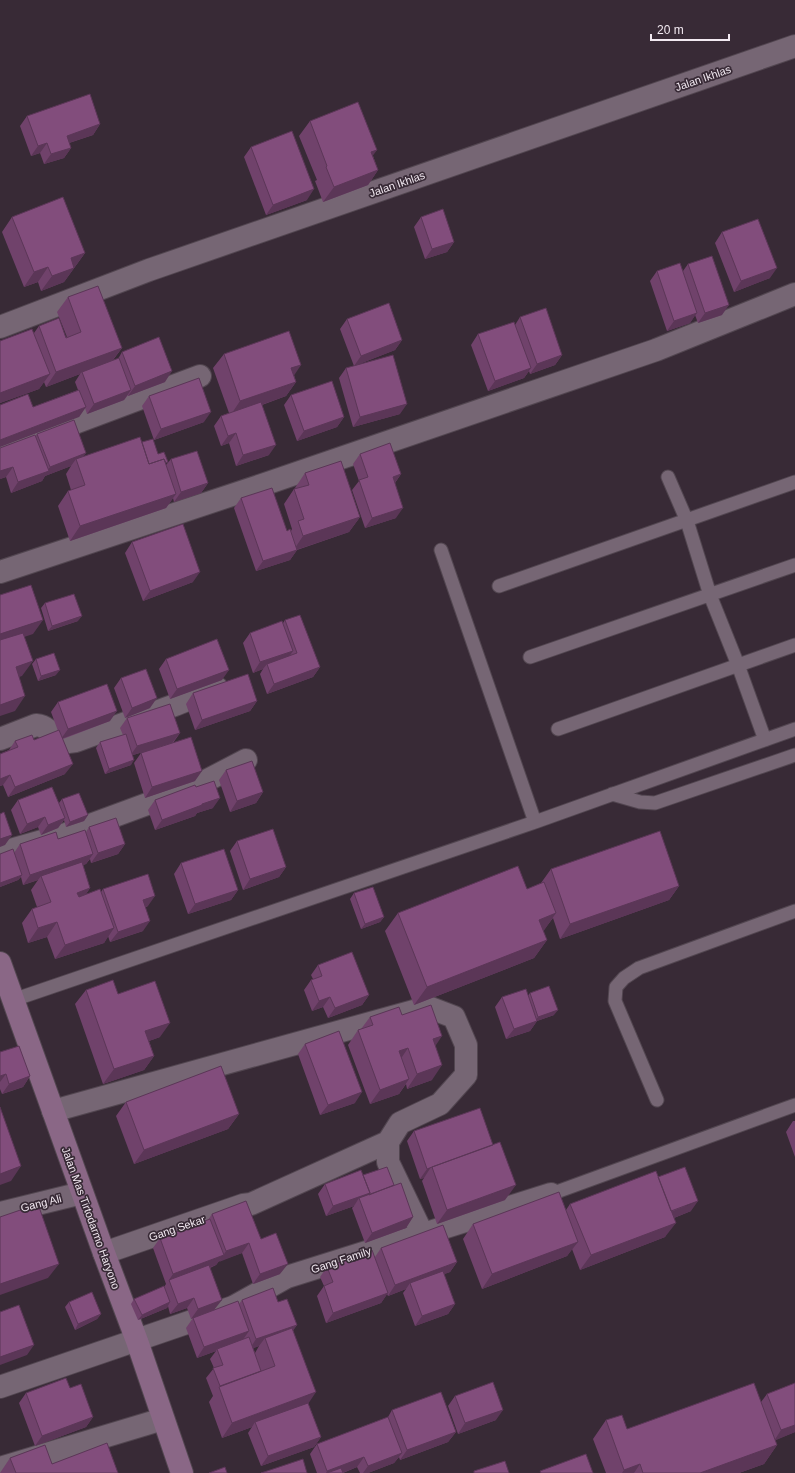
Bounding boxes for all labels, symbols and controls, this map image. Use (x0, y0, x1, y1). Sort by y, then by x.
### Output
scale bar (651, 16, 729, 42)
text: 20 m (657, 23, 684, 37)
street label: Jalan Ikhlas (674, 63, 733, 93)
street label: Jalan Ikhlas (368, 169, 427, 199)
street label: Jalan Mas Tirtodarmo Haryono (60, 1145, 122, 1291)
street label: Gang Ali (19, 1192, 63, 1214)
street label: Gang Sekar (147, 1213, 207, 1243)
street label: Gang Family (309, 1245, 373, 1275)

